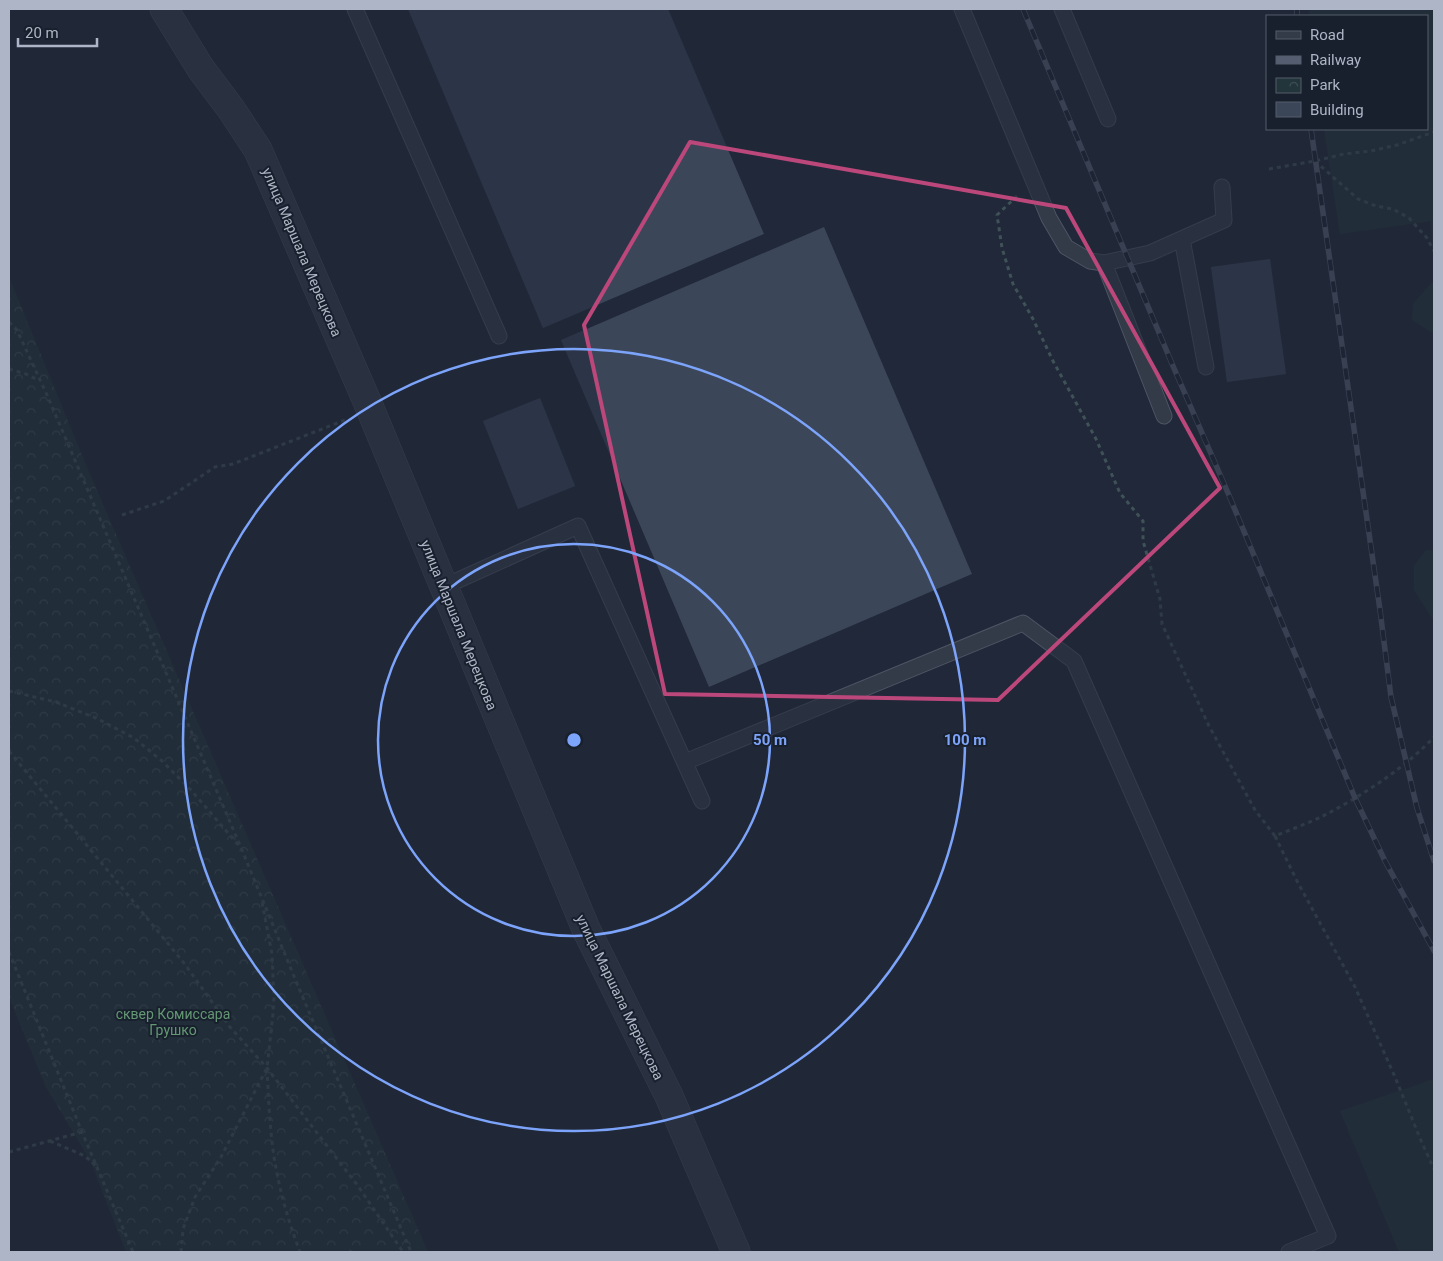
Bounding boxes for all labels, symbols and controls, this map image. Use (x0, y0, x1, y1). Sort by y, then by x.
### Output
scale bar (18, 15, 96, 47)
legend (1266, 15, 1428, 130)
text: 20 m (25, 24, 59, 42)
text: Road (1310, 26, 1344, 44)
text: Railway (1310, 51, 1361, 69)
text: Park (1310, 76, 1341, 94)
text: Building (1310, 101, 1364, 119)
street label: улица Маршала Мерецкова (259, 165, 345, 339)
street label: улица Маршала Мерецкова (417, 538, 501, 712)
centre of rings (565, 731, 583, 749)
text: 50 m (753, 731, 787, 749)
text: 100 m (944, 731, 986, 749)
street label: улица Маршала Мерецкова (573, 912, 667, 1082)
park label: сквер Комиссара Грушко (116, 1006, 230, 1038)

